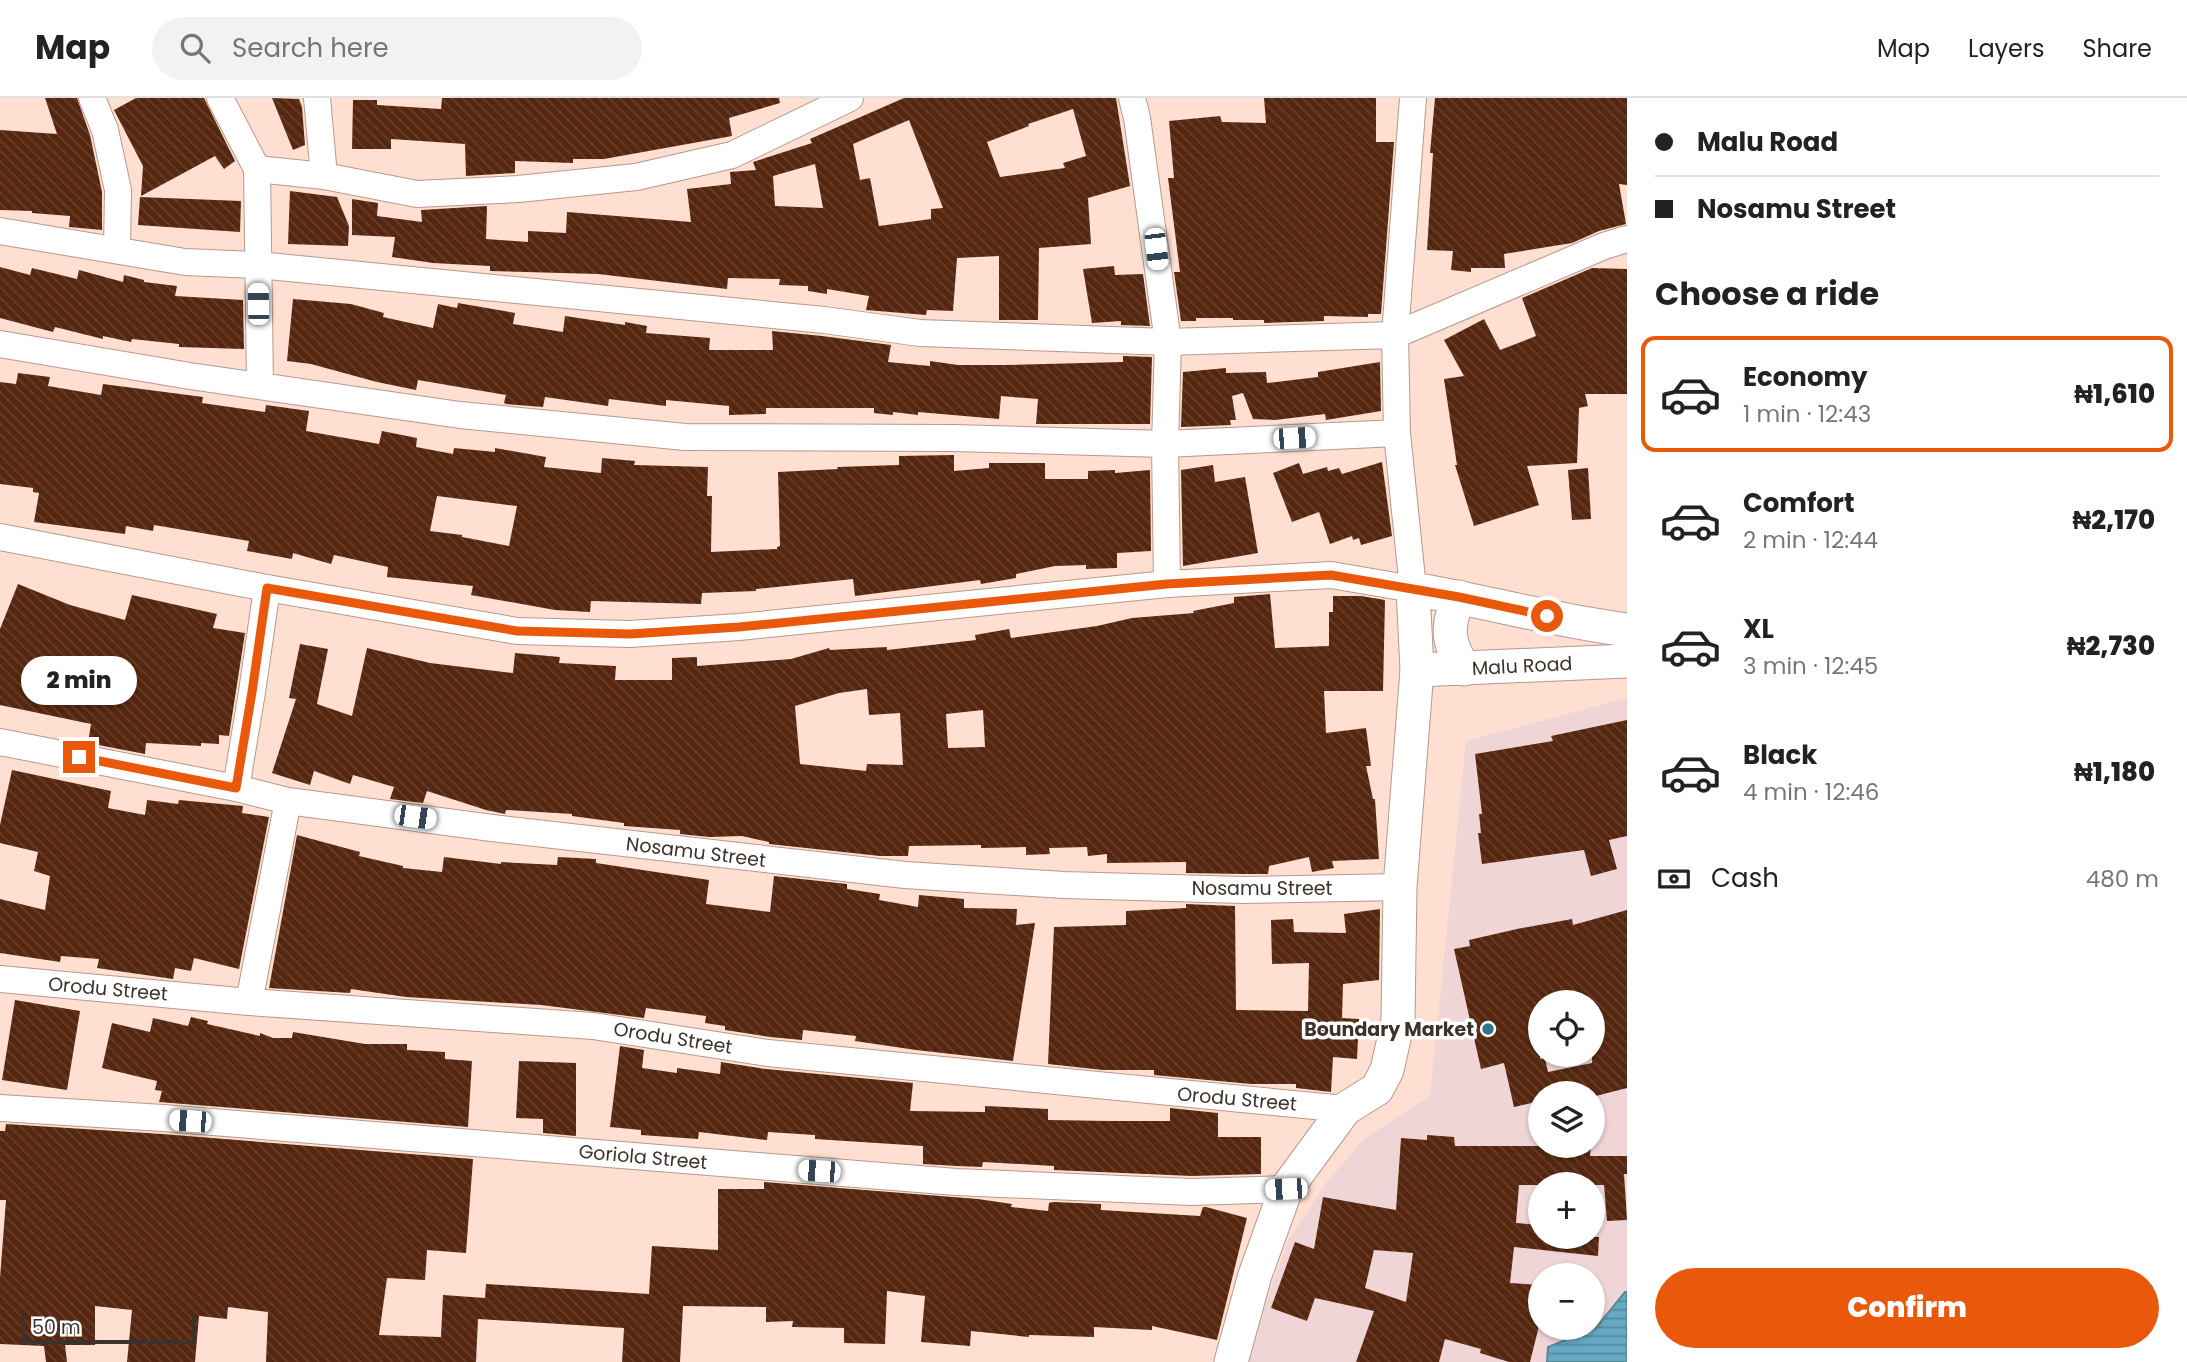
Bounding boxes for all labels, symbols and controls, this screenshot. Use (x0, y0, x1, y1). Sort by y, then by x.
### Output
search box (152, 17, 642, 80)
text: Map (35, 24, 110, 71)
icon: search (176, 29, 214, 67)
text: Search here (232, 30, 389, 66)
text: Map (1877, 32, 1930, 65)
text: Layers (1968, 32, 2044, 65)
text: Share (2082, 32, 2152, 65)
text: Malu Road (1697, 124, 1838, 160)
text: Nosamu Street (1697, 191, 1896, 227)
car (1144, 227, 1169, 271)
text: Choose a ride (1655, 271, 1879, 316)
car (248, 283, 269, 325)
text: Economy (1743, 359, 1867, 395)
icon: car (1659, 363, 1722, 426)
text: ₦1,610 (2074, 376, 2155, 412)
text: 1 min · 12:43 (1743, 398, 1871, 430)
car (1273, 426, 1316, 450)
text: Comfort (1743, 485, 1855, 521)
icon: car (1659, 489, 1722, 552)
text: ₦2,170 (2073, 502, 2155, 538)
text: 2 min · 12:44 (1743, 524, 1878, 556)
route start (1531, 600, 1563, 632)
text: XL (1743, 611, 1774, 647)
icon: car (1659, 615, 1722, 678)
text: ₦2,730 (2067, 628, 2155, 664)
street label: Malu Road (1471, 650, 1573, 682)
text: 3 min · 12:45 (1743, 650, 1878, 682)
callout: 2 min (21, 656, 137, 704)
text: 2 min (47, 664, 111, 696)
text: Black (1743, 737, 1817, 773)
route end (63, 741, 95, 773)
icon: car (1659, 741, 1722, 804)
text: ₦1,180 (2074, 754, 2155, 790)
text: 4 min · 12:46 (1743, 776, 1879, 808)
car (393, 804, 438, 830)
street label: Nosamu Street (625, 830, 768, 874)
icon: cash (1655, 860, 1693, 898)
text: Cash (1711, 860, 1779, 896)
text: 480 m (2086, 863, 2159, 895)
street label: Nosamu Street (1192, 875, 1332, 902)
street label: Orodu Street (47, 970, 169, 1008)
map controls (1528, 990, 1605, 1340)
button: locate (1528, 990, 1605, 1067)
street label: Orodu Street (612, 1015, 734, 1061)
place label: Boundary Market (1304, 1016, 1474, 1043)
marker: Boundary Market (1480, 1021, 1496, 1037)
street label: Orodu Street (1176, 1080, 1298, 1118)
button: layers (1528, 1081, 1605, 1158)
car (169, 1109, 212, 1133)
street label: Goriola Street (578, 1138, 709, 1176)
car (798, 1159, 841, 1183)
button: + (1528, 1172, 1605, 1249)
car (1265, 1178, 1308, 1200)
button: − (1528, 1263, 1605, 1340)
button: Confirm (1655, 1268, 2159, 1348)
scale bar (21, 1313, 196, 1345)
text: 50 m (32, 1314, 81, 1341)

